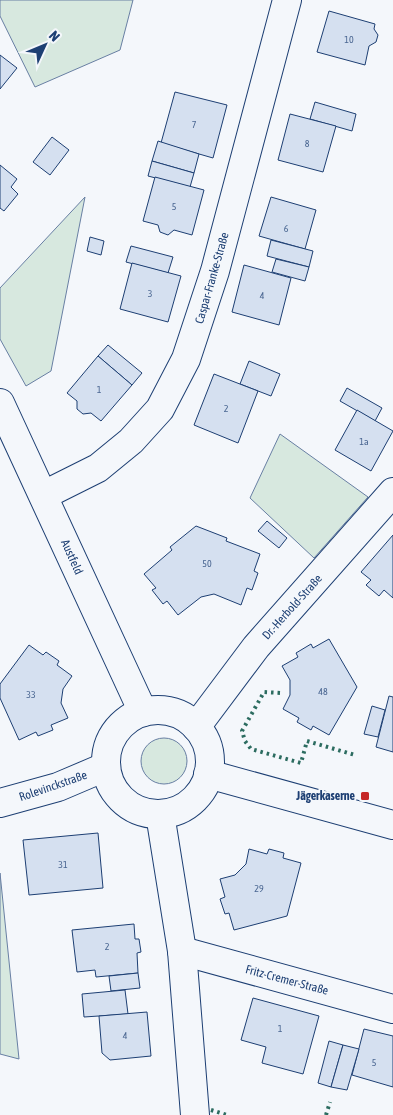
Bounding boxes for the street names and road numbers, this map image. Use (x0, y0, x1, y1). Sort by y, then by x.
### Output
street label: Caspar-Franke-Straße (192, 231, 232, 325)
street label: Austfeld (58, 537, 86, 577)
street label: Dr.-Herbold-Straße (259, 572, 325, 642)
street label: Rolevinckstraße (17, 768, 89, 804)
street label: Fritz-Cremer-Straße (244, 962, 330, 998)

